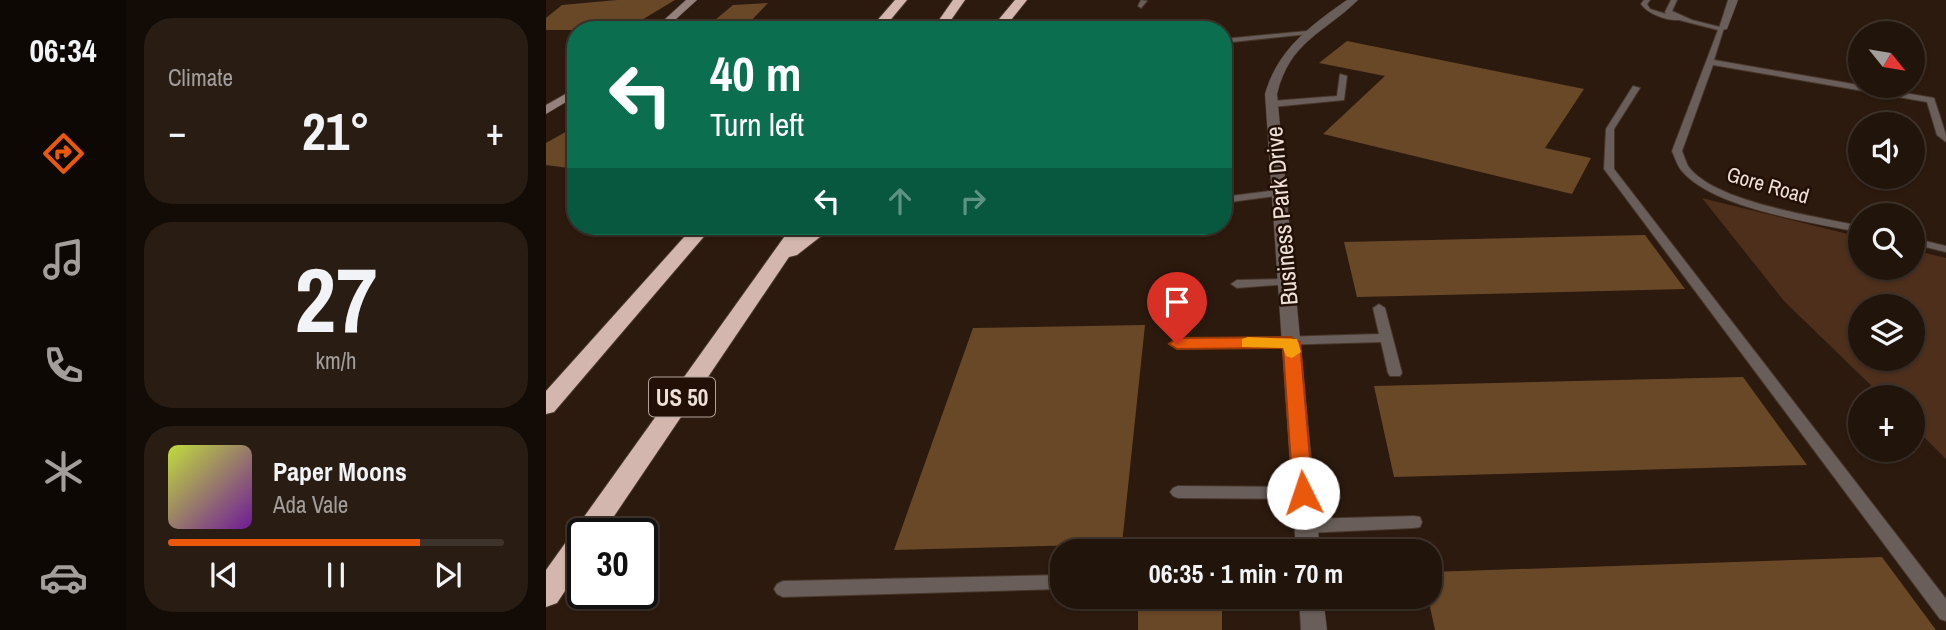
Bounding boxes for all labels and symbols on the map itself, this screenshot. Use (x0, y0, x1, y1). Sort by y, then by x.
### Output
north arrow (1848, 21, 1925, 98)
street label: Business Park Drive (1257, 125, 1305, 307)
street label: Gore Road (1724, 159, 1812, 211)
pin (1147, 272, 1207, 344)
road number: US 50 (649, 378, 715, 416)
position arrow (1266, 456, 1340, 530)
speed limit sign: 30 (567, 518, 658, 609)

